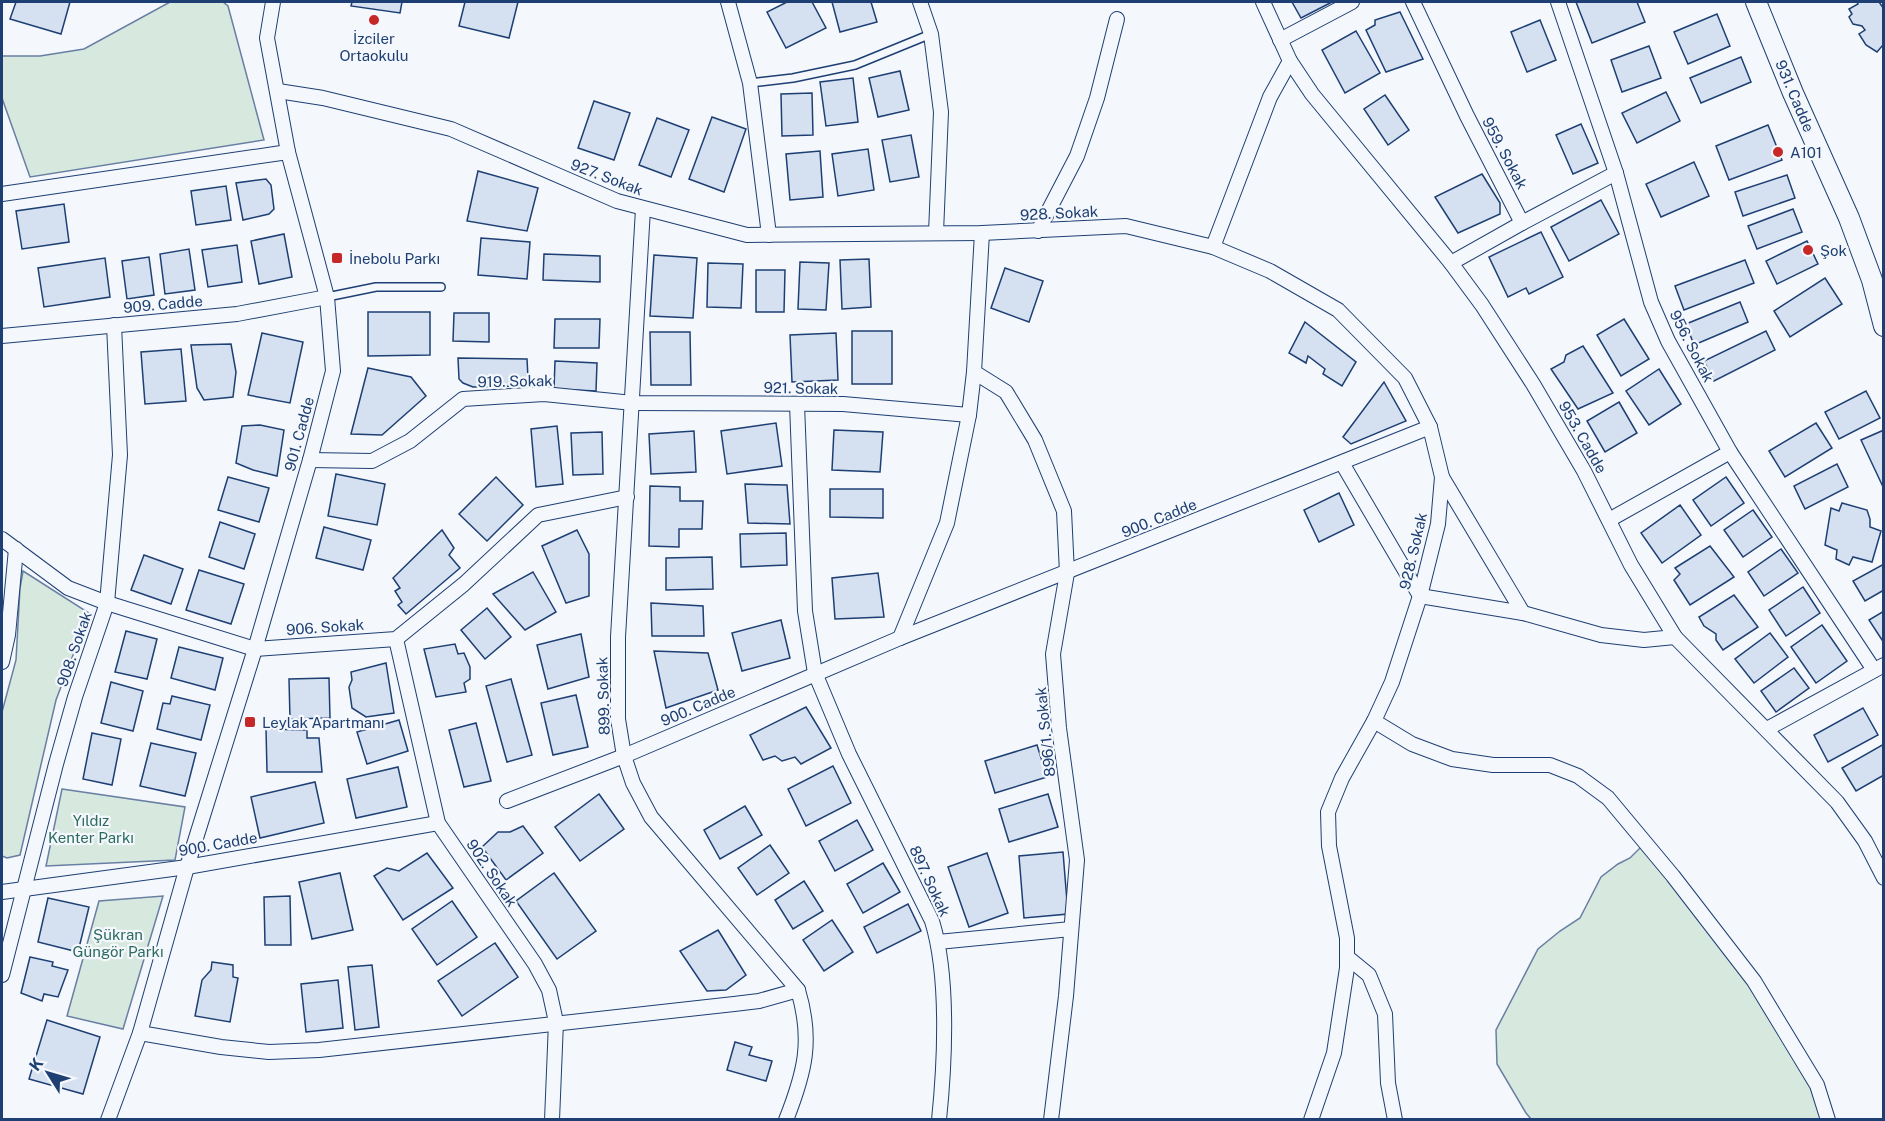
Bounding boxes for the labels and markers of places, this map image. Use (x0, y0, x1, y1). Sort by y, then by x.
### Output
marker: İzciler Ortaokulu (367, 13, 381, 27)
place label: İzciler Ortaokulu (339, 29, 409, 64)
place label: A101 (1790, 144, 1822, 161)
marker: A101 (1771, 145, 1785, 159)
place label: Şok (1820, 242, 1847, 259)
marker: Şok (1801, 243, 1815, 257)
place label: İnebolu Parkı (349, 249, 440, 267)
marker: İnebolu Parkı (330, 251, 344, 265)
place label: Leylak Apartmanı (262, 714, 384, 731)
marker: Leylak Apartmanı (243, 715, 257, 729)

